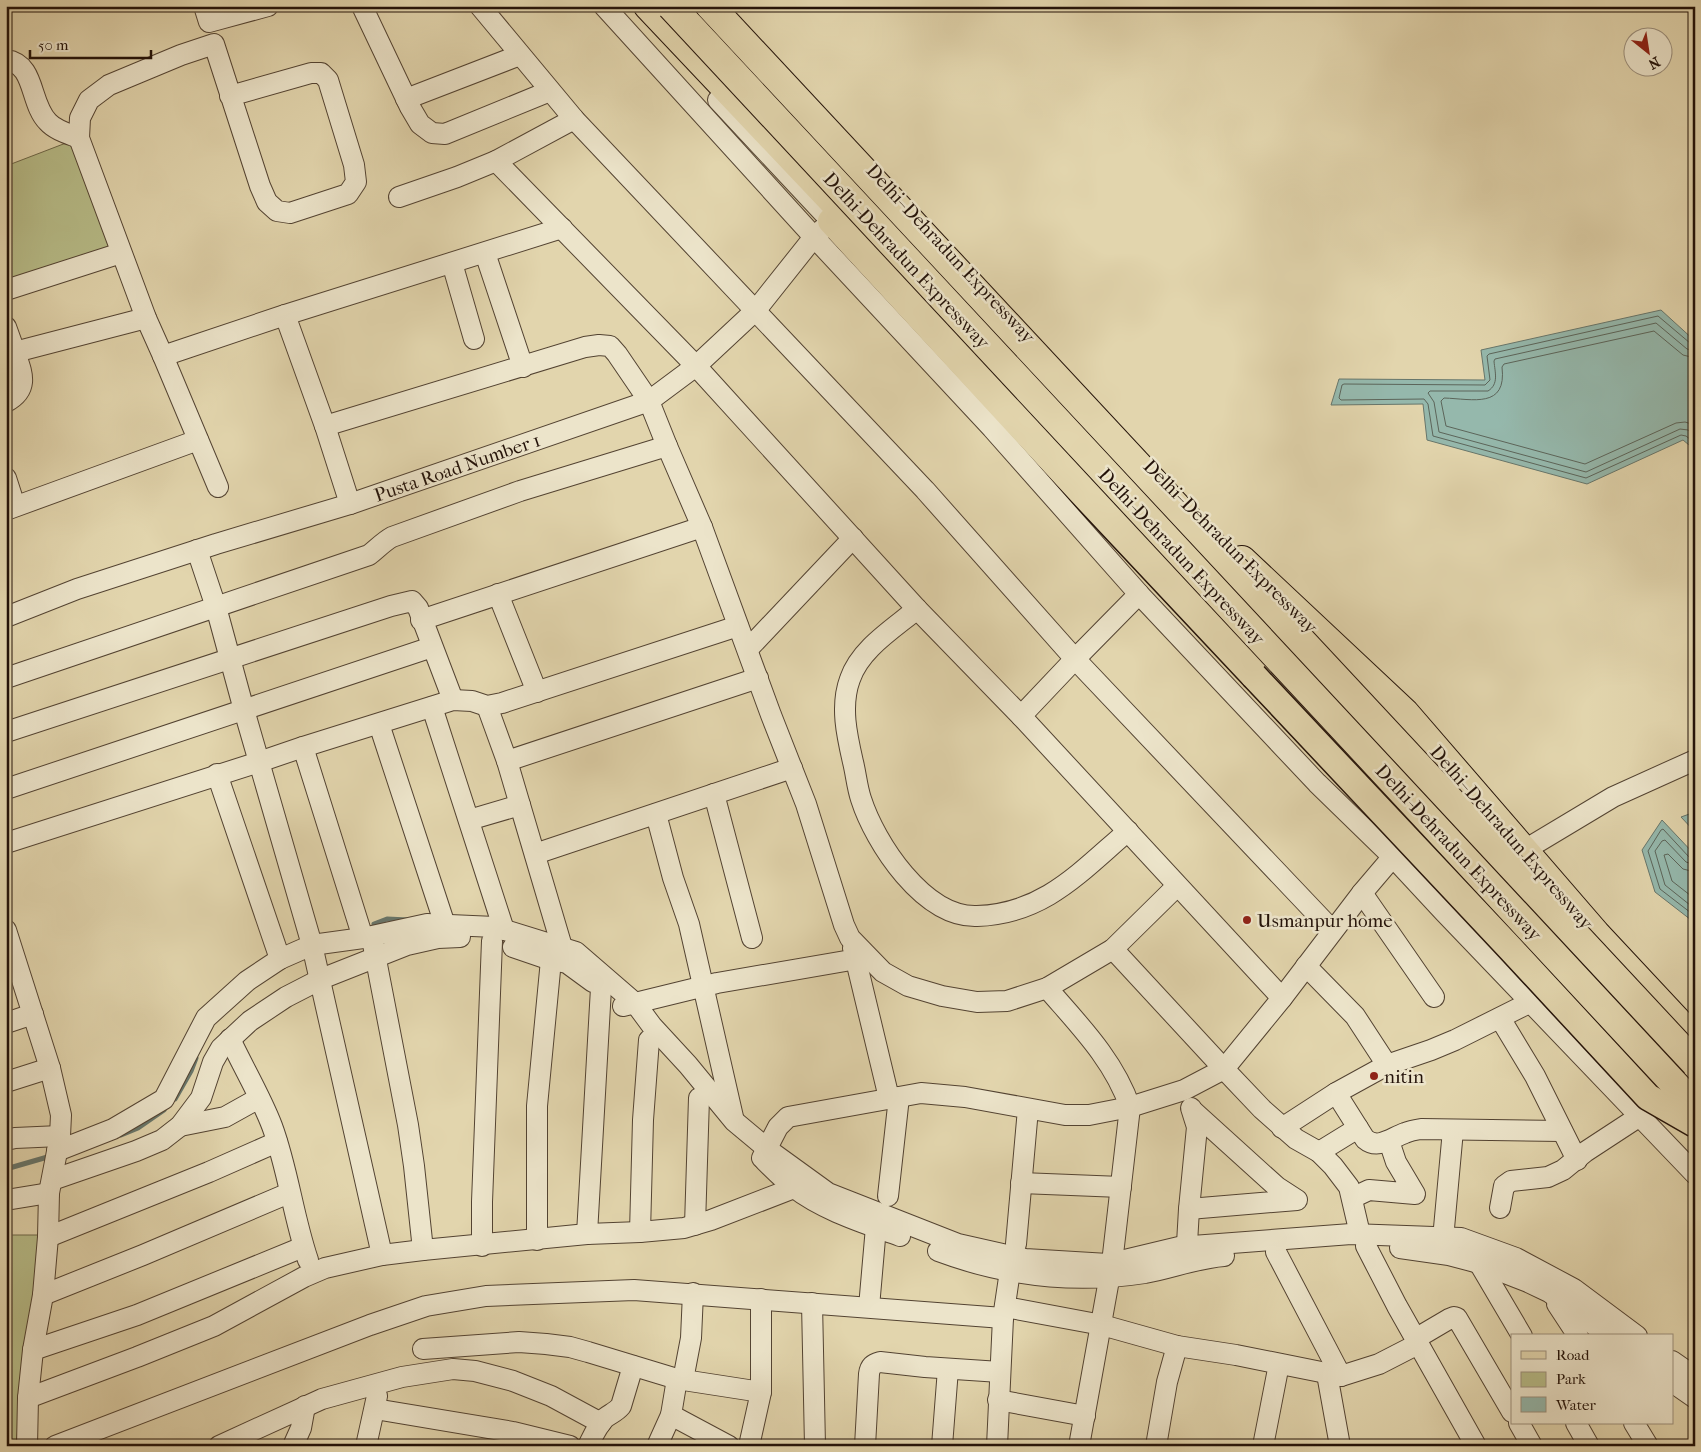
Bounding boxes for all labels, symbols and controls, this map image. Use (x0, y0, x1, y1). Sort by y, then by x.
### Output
scale bar (30, 28, 151, 60)
north arrow (1624, 28, 1674, 78)
text: 50 m (38, 36, 69, 54)
text: N (1645, 53, 1663, 73)
street label: Delhi–Dehradun Expressway (861, 160, 1040, 348)
street label: Delhi-Dehradun Expressway (819, 168, 994, 354)
street label: Pusta Road Number 1 (371, 429, 543, 507)
street label: Delhi–Dehradun Expressway (1139, 455, 1322, 639)
street label: Delhi-Dehradun Expressway (1094, 464, 1269, 650)
street label: Delhi–Dehradun Expressway (1425, 741, 1598, 935)
street label: Delhi-Dehradun Expressway (1371, 760, 1546, 946)
place label: Usmanpur home (1257, 910, 1393, 932)
marker: Usmanpur home (1241, 914, 1253, 926)
place label: nitin (1384, 1066, 1424, 1088)
marker: nitin (1368, 1070, 1380, 1082)
legend (1511, 1334, 1674, 1424)
text: Road (1556, 1346, 1590, 1364)
text: Park (1556, 1370, 1586, 1388)
text: Water (1555, 1396, 1596, 1414)

